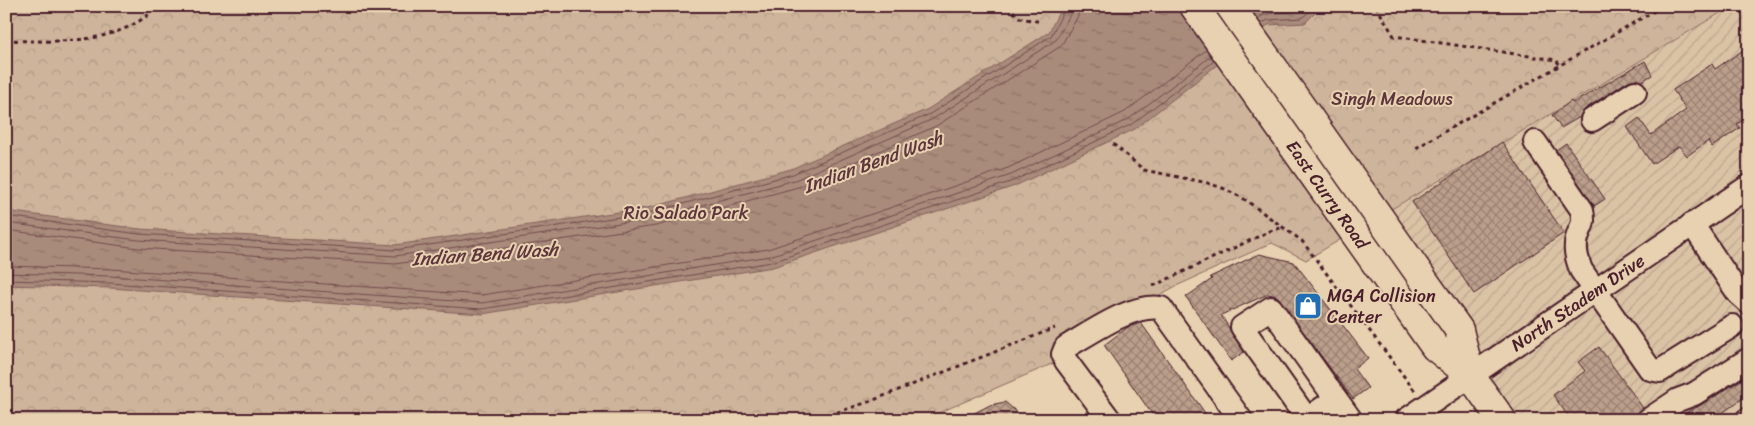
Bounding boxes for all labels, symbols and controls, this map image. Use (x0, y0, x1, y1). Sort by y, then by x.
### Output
park label: Singh Meadows (1331, 83, 1453, 115)
water label: Indian Bend Wash (798, 121, 949, 203)
street label: East Curry Road (1277, 133, 1378, 257)
park label: Rio Salado Park (624, 197, 749, 229)
water label: Indian Bend Wash (410, 232, 561, 276)
street label: North Stadem Drive (1504, 245, 1652, 360)
place label: MGA Collision Center (1327, 280, 1436, 333)
shop icon: MGA Collision Center (1293, 291, 1323, 321)

